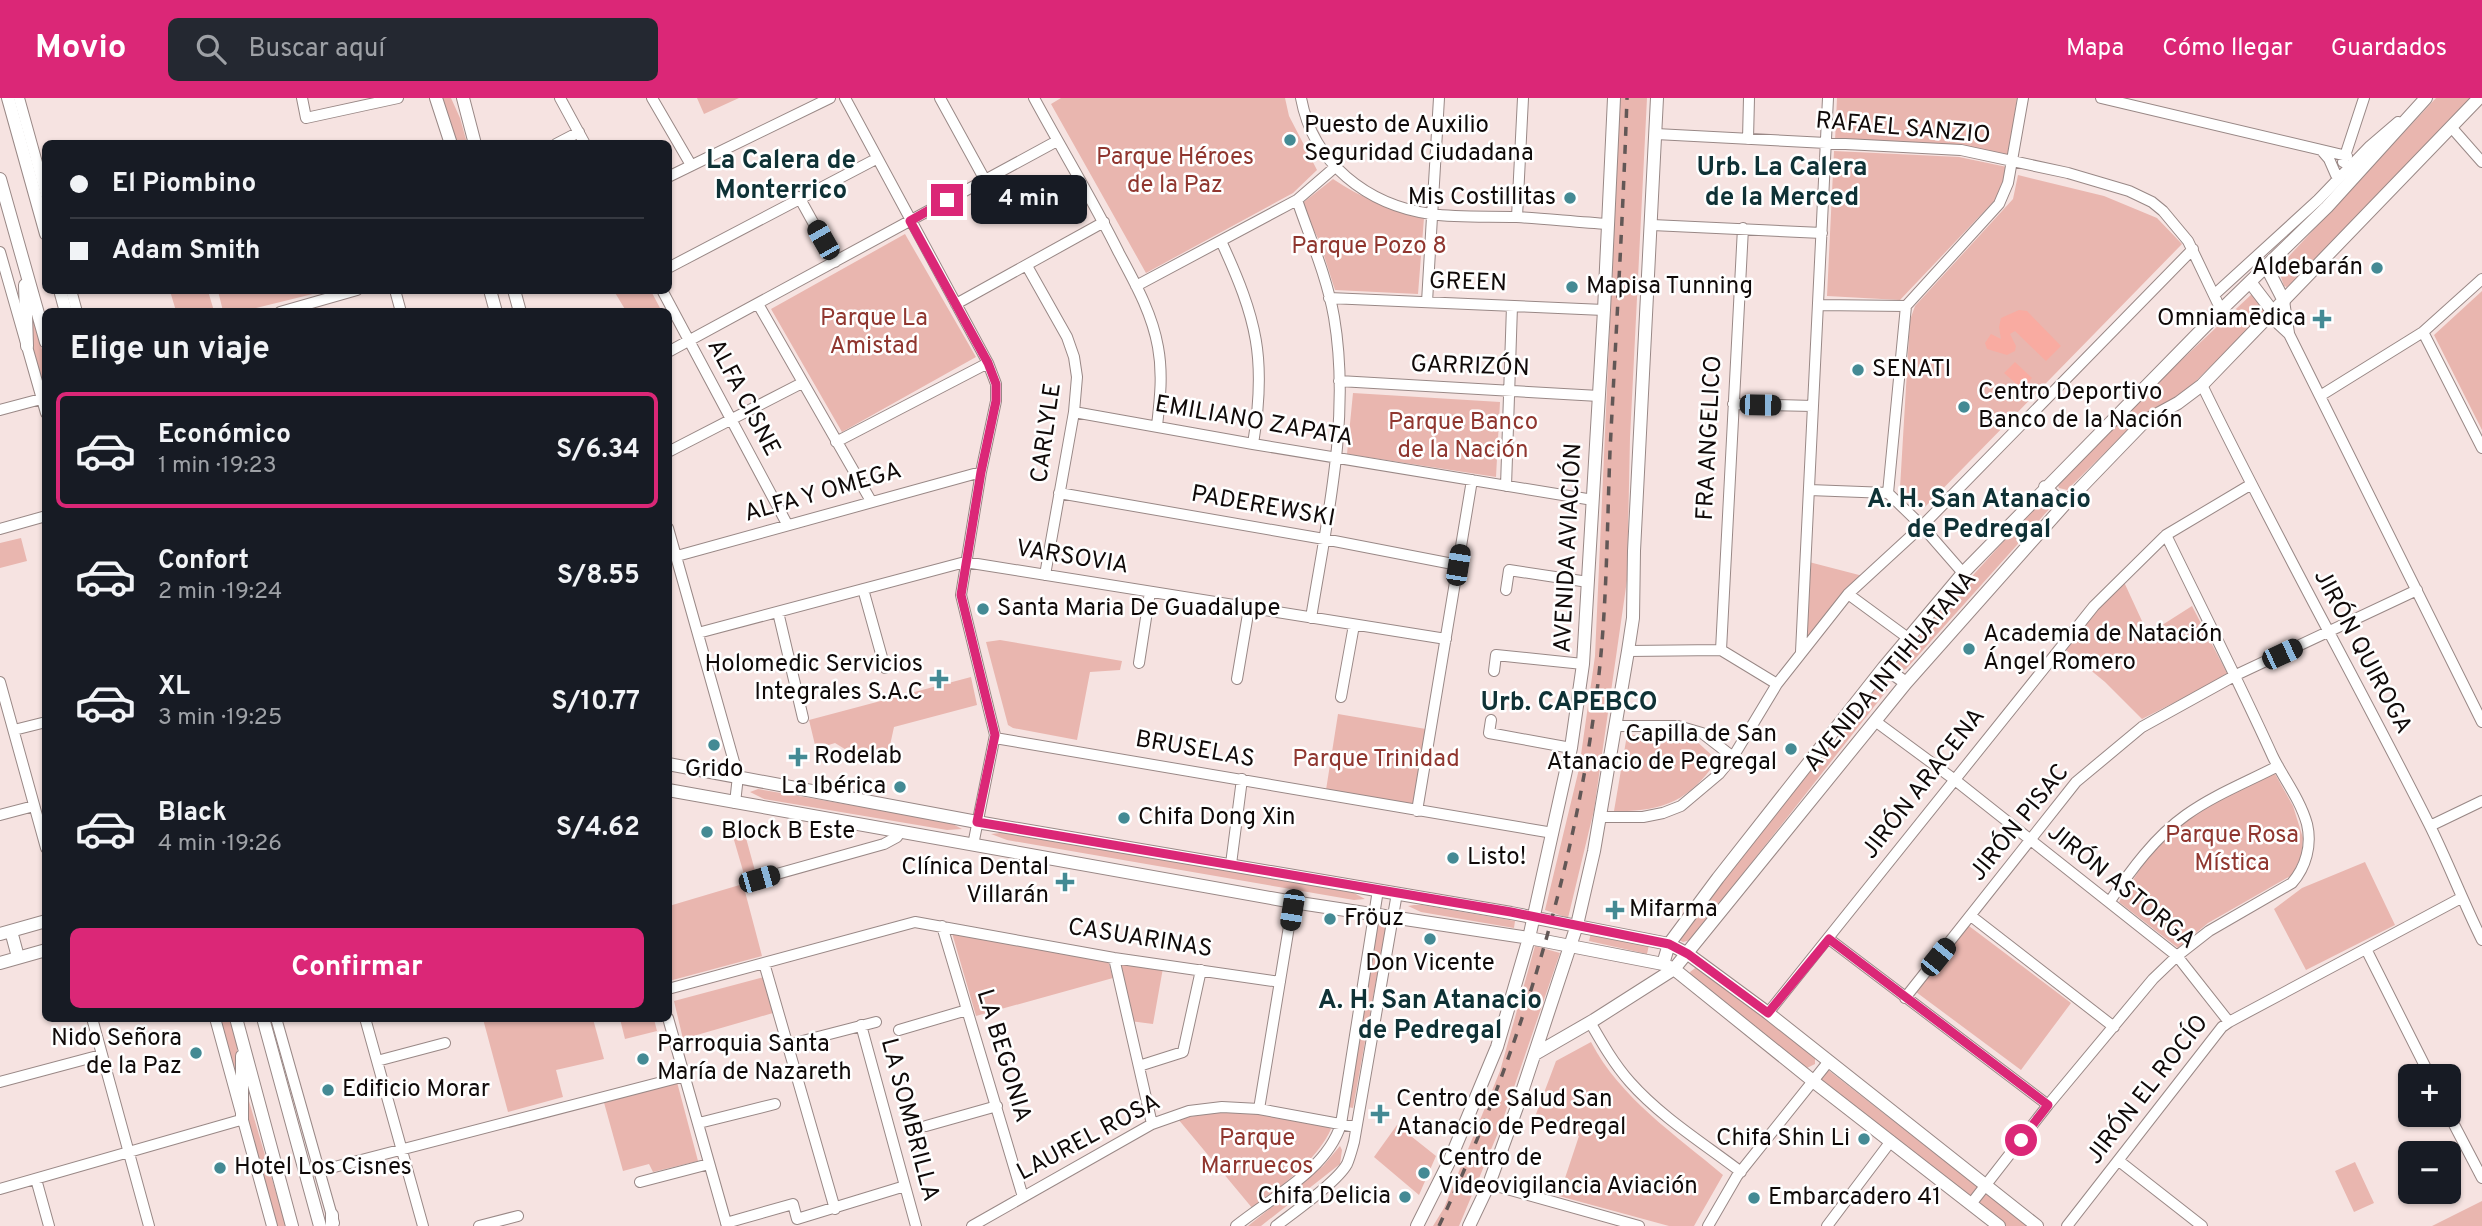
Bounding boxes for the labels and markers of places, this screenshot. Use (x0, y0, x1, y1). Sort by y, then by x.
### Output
place label: Puesto de Auxilio Seguridad Ciudadana (1304, 111, 1534, 169)
marker: Puesto de Auxilio Seguridad Ciudadana (1282, 132, 1298, 148)
place label: Mis Costillitas (1408, 183, 1556, 213)
marker: Mis Costillitas (1562, 190, 1578, 206)
place label: Aldebarán (2252, 253, 2363, 283)
marker: Aldebarán (2369, 260, 2385, 276)
place label: Mapisa Tunning (1586, 272, 1753, 302)
marker: Mapisa Tunning (1564, 279, 1580, 295)
place label: Omniamēdica (2157, 304, 2306, 334)
marker: Omniamēdica (2312, 309, 2332, 329)
place label: SENATI (1872, 355, 1951, 385)
marker: SENATI (1850, 362, 1866, 378)
place label: Centro Deportivo Banco de la Nación (1978, 378, 2183, 436)
marker: Centro Deportivo Banco de la Nación (1956, 399, 1972, 415)
place label: Santa Maria De Guadalupe (997, 594, 1280, 624)
marker: Santa Maria De Guadalupe (975, 601, 991, 617)
place label: Academia de Natación Ángel Romero (1983, 620, 2223, 678)
marker: Academia de Natación Ángel Romero (1961, 641, 1977, 657)
place label: Holomedic Servicios Integrales S.A.C (704, 650, 923, 708)
marker: Holomedic Servicios Integrales S.A.C (929, 669, 949, 689)
place label: Capilla de San Atanacio de Pegregal (1547, 720, 1777, 778)
marker: Grido (706, 737, 722, 753)
marker: Capilla de San Atanacio de Pegregal (1783, 741, 1799, 757)
place label: Rodelab (814, 742, 902, 772)
marker: Rodelab (788, 747, 808, 767)
place label: Grido (685, 755, 743, 785)
place label: La Ibérica (781, 772, 886, 802)
marker: La Ibérica (892, 779, 908, 795)
place label: Chifa Dong Xin (1138, 803, 1295, 833)
marker: Chifa Dong Xin (1116, 810, 1132, 826)
place label: Block B Este (721, 817, 855, 847)
marker: Block B Este (699, 824, 715, 840)
place label: Listo! (1467, 843, 1526, 873)
marker: Listo! (1445, 850, 1461, 866)
place label: Clínica Dental Villarán (901, 853, 1049, 911)
marker: Clínica Dental Villarán (1055, 872, 1075, 892)
place label: Mifarma (1629, 895, 1718, 925)
marker: Mifarma (1607, 902, 1623, 918)
place label: Fröuz (1344, 904, 1404, 934)
marker: Fröuz (1322, 911, 1338, 927)
marker: Don Vicente (1422, 931, 1438, 947)
place label: Don Vicente (1365, 949, 1495, 979)
place label: Nido Señora de la Paz (51, 1024, 182, 1082)
place label: Parroquia Santa María de Nazareth (657, 1030, 852, 1088)
marker: Nido Señora de la Paz (188, 1045, 204, 1061)
marker: Parroquia Santa María de Nazareth (635, 1051, 651, 1067)
place label: Edificio Morar (342, 1075, 490, 1105)
marker: Edificio Morar (320, 1082, 336, 1098)
place label: Centro de Salud San Atanacio de Pedregal (1396, 1085, 1626, 1143)
marker: Centro de Salud San Atanacio de Pedregal (1370, 1104, 1390, 1124)
place label: Chifa Shin Li (1716, 1124, 1850, 1154)
marker: Chifa Shin Li (1856, 1131, 1872, 1147)
place label: Centro de Videovigilancia Aviación (1438, 1144, 1698, 1202)
place label: Hotel Los Cisnes (234, 1153, 412, 1183)
marker: Hotel Los Cisnes (212, 1160, 228, 1176)
marker: Centro de Videovigilancia Aviación (1416, 1165, 1432, 1181)
place label: Chifa Delicia (1258, 1182, 1391, 1212)
place label: Embarcadero 41 (1768, 1183, 1941, 1213)
marker: Chifa Delicia (1397, 1189, 1413, 1205)
marker: Embarcadero 41 (1746, 1190, 1762, 1206)

